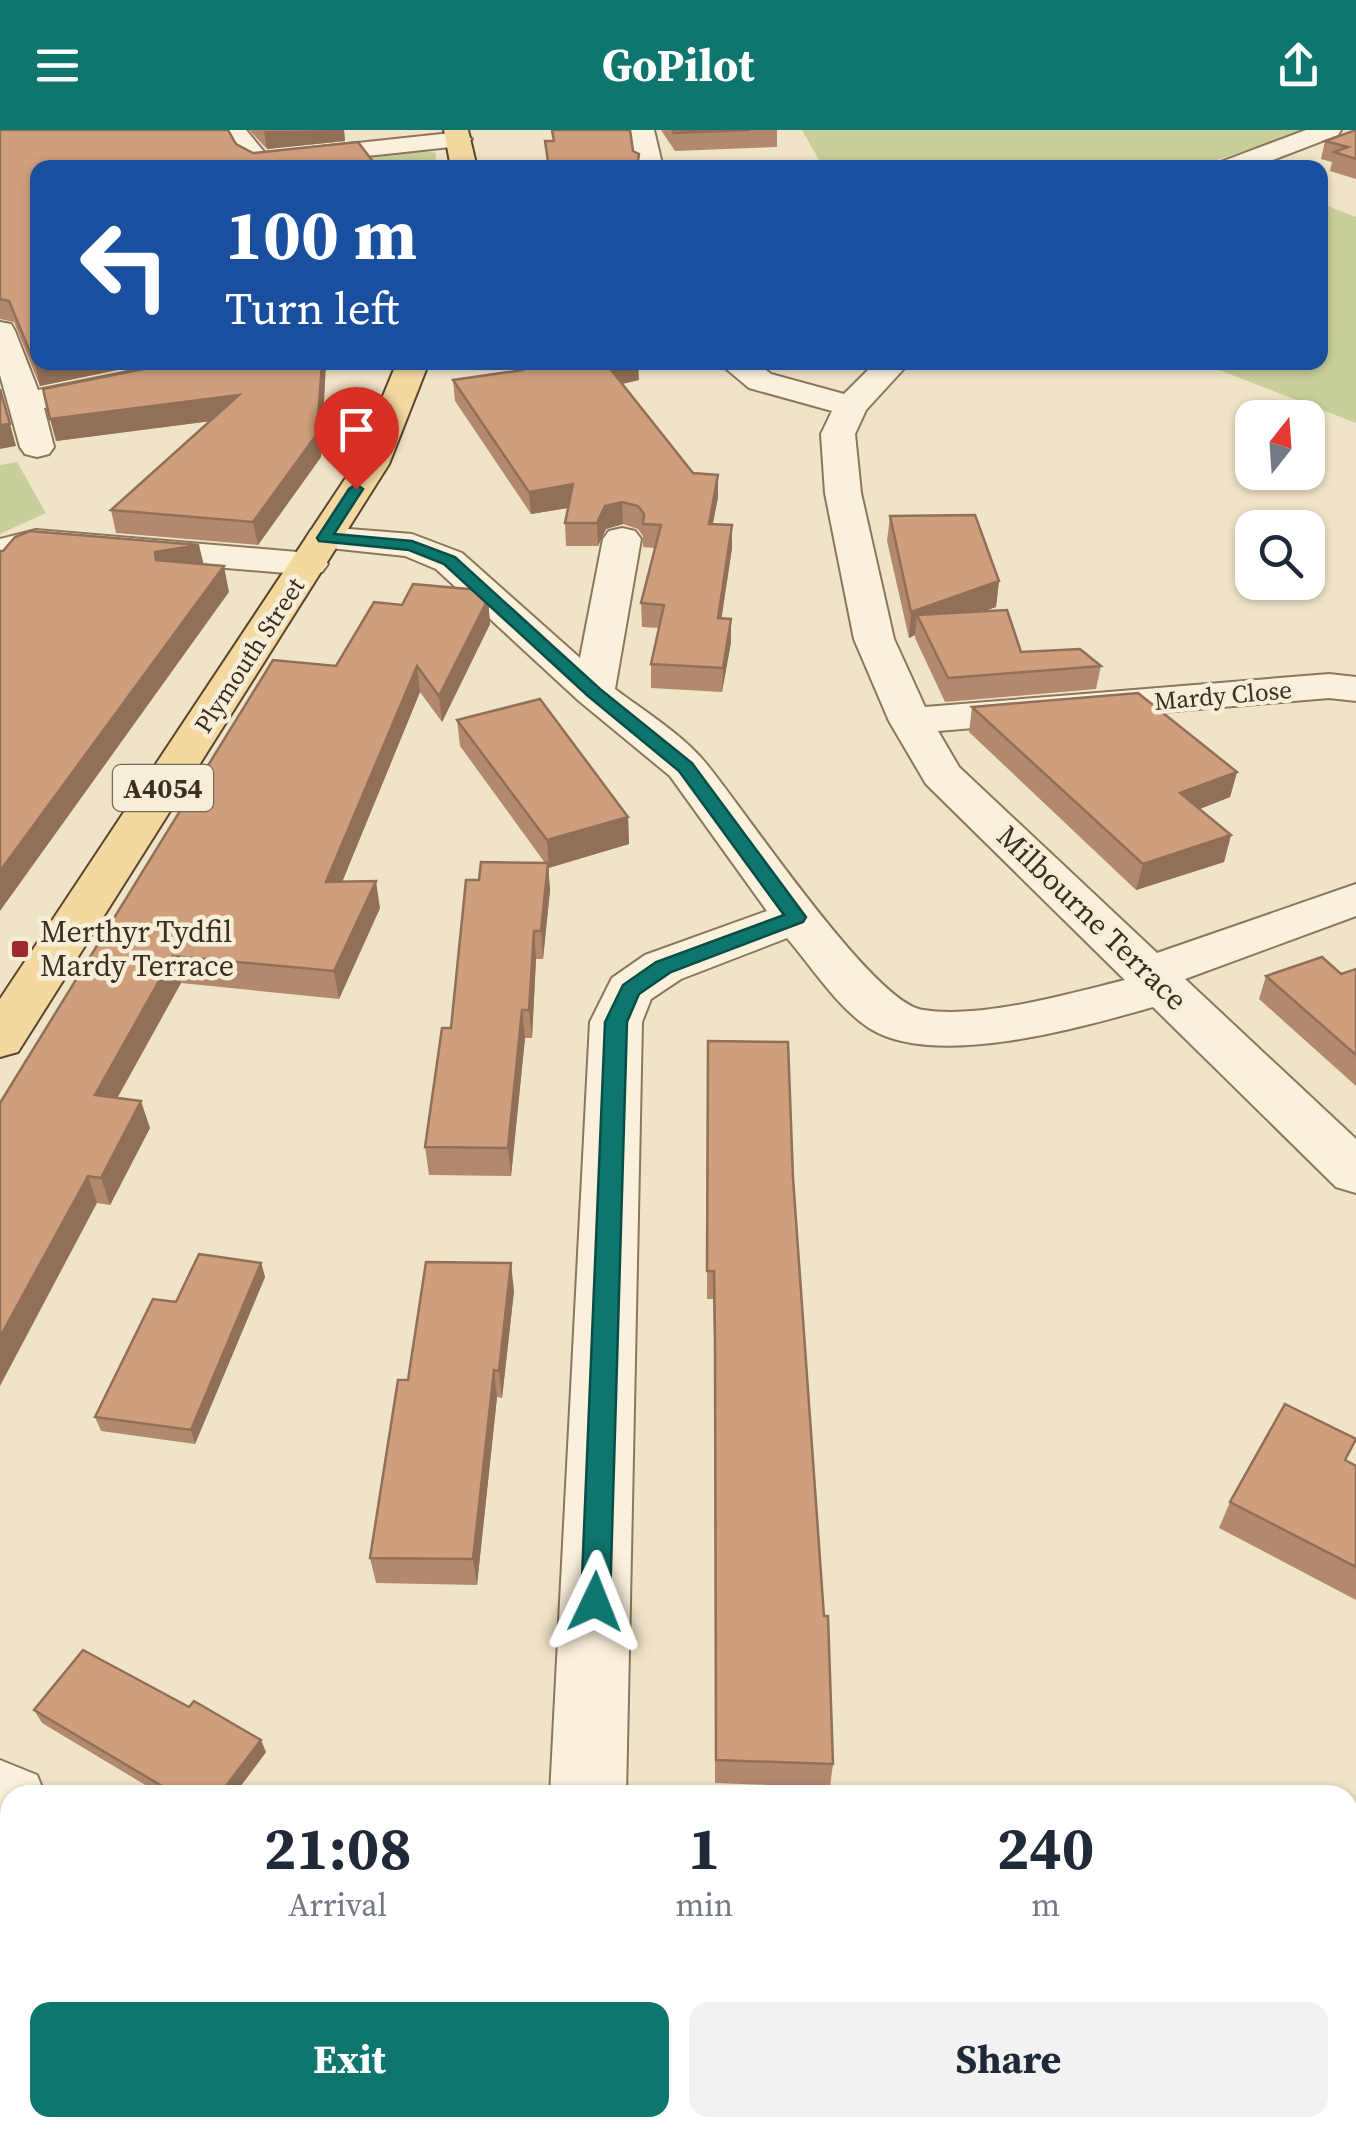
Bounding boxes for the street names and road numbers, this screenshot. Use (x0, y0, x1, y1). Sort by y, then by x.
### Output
street label: Plymouth Street (186, 570, 312, 739)
street label: Mardy Close (1153, 672, 1293, 718)
road number: A4054 (113, 765, 213, 811)
street label: Milbourne Terrace (988, 816, 1197, 1019)

